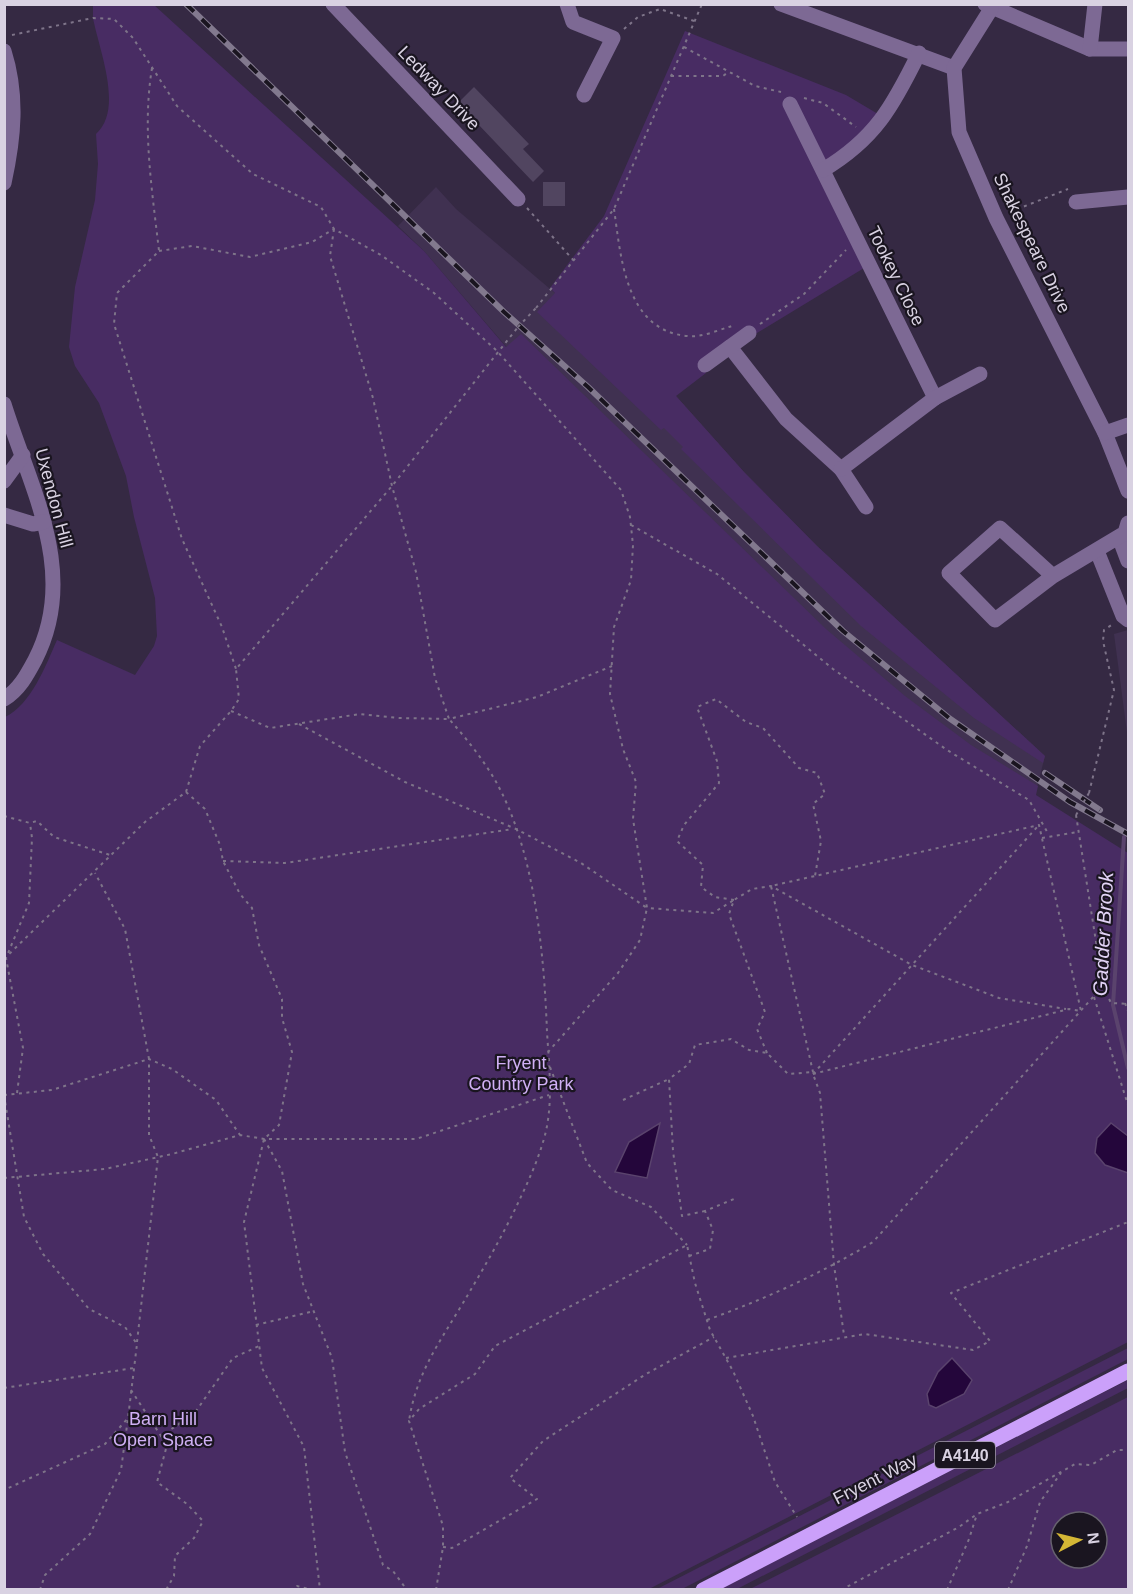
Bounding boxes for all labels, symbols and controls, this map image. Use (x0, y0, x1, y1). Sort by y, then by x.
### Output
street label: Ledway Drive (394, 42, 484, 134)
street label: Shakespeare Drive (989, 170, 1075, 316)
street label: Tookey Close (863, 223, 929, 329)
street label: Uxendon Hill (31, 446, 77, 550)
water label: Gadder Brook (1089, 870, 1117, 997)
park label: Fryent Country Park (468, 1053, 575, 1094)
park label: Barn Hill Open Space (113, 1409, 213, 1450)
road number: A4140 (935, 1442, 995, 1468)
street label: Fryent Way (830, 1449, 920, 1509)
north arrow (1049, 1510, 1109, 1570)
text: N (1084, 1531, 1103, 1545)

